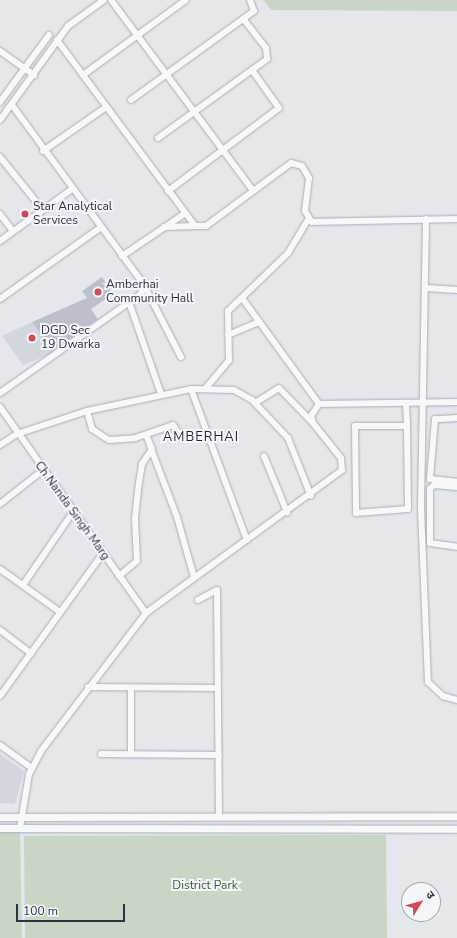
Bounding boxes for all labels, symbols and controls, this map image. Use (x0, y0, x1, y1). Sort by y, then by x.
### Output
place label: Star Analytical Services (33, 200, 112, 228)
marker: Star Analytical Services (20, 209, 30, 219)
place label: Amberhai Community Hall (106, 278, 193, 306)
marker: Amberhai Community Hall (93, 287, 103, 297)
place label: DGD Sec 19 Dwarka (41, 324, 100, 352)
marker: DGD Sec 19 Dwarka (26, 332, 38, 344)
district label: AMBERHAI (163, 429, 239, 445)
street label: Ch Nanda Singh Marg (31, 459, 113, 563)
park label: District Park (172, 879, 238, 893)
north arrow (401, 882, 441, 922)
text: उ (422, 888, 438, 902)
scale bar (18, 896, 127, 922)
text: 100 m (23, 903, 58, 919)

